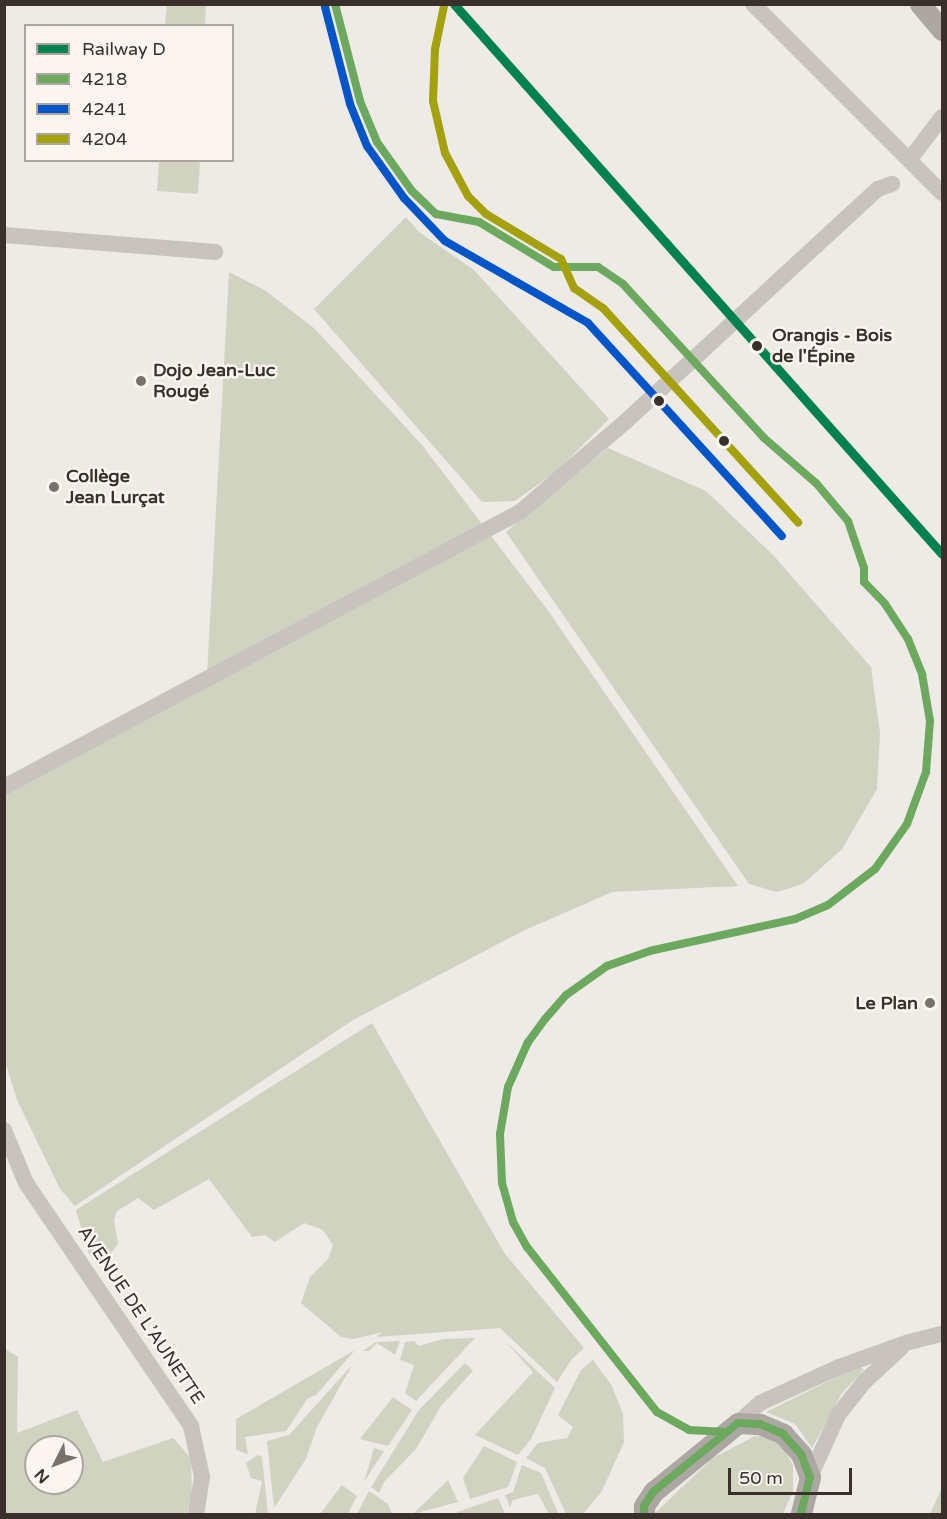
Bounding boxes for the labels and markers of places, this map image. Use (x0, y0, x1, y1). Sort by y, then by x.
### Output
place label: Orangis - Bois de l'Épine (772, 325, 892, 368)
marker: Orangis - Bois de l'Épine (747, 336, 767, 356)
place label: Dojo Jean-Luc Rougé (153, 360, 275, 403)
marker: Dojo Jean-Luc Rougé (134, 374, 148, 388)
unlabelled marker (653, 395, 665, 407)
unlabelled marker (718, 435, 730, 447)
place label: Collège Jean Lurçat (66, 466, 165, 508)
marker: Collège Jean Lurçat (47, 480, 61, 494)
place label: Le Plan (855, 992, 918, 1014)
marker: Le Plan (923, 996, 937, 1010)

